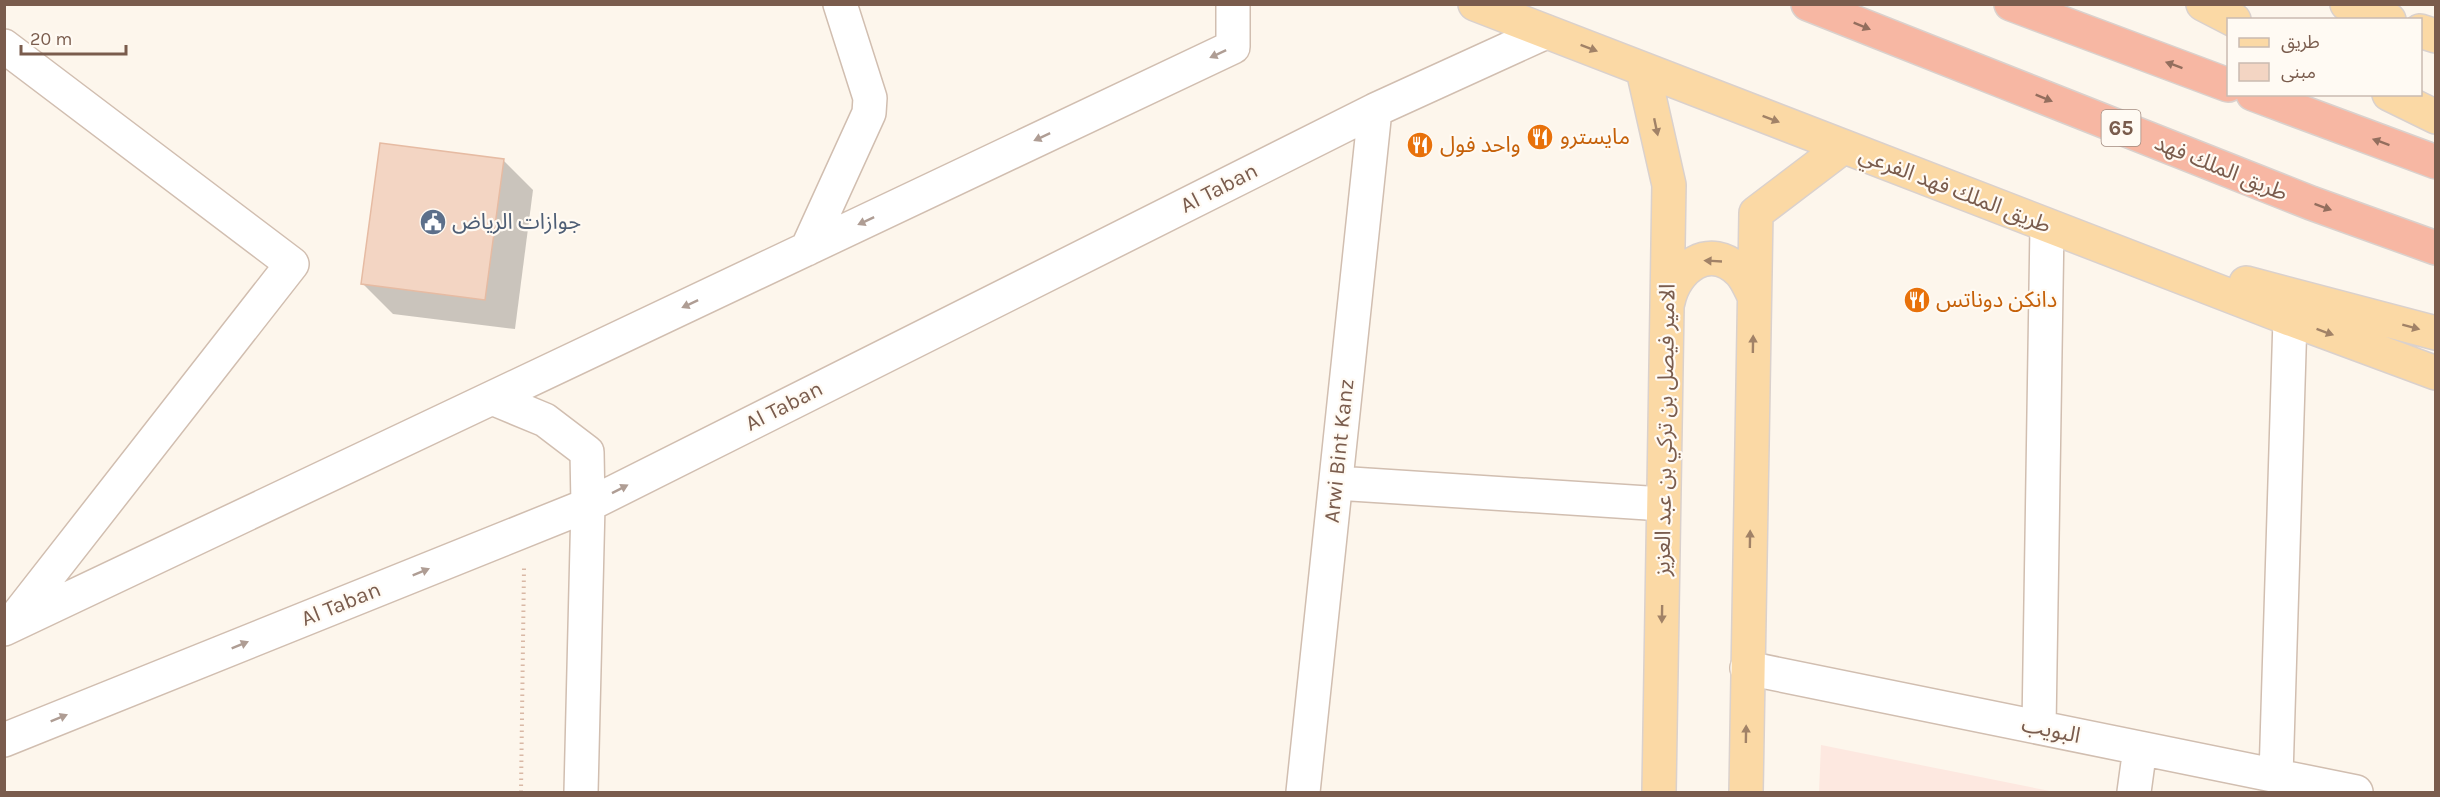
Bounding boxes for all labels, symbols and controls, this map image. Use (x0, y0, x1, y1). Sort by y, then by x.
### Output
scale bar (21, 18, 126, 56)
legend (2227, 18, 2422, 96)
one-way arrow (1854, 21, 1872, 31)
text: 20 m (30, 28, 72, 50)
text: طريق (2281, 31, 2320, 53)
one-way arrow (1580, 44, 1598, 54)
one-way arrow (1210, 50, 1227, 59)
one-way arrow (2164, 60, 2182, 70)
text: مبنى (2281, 61, 2316, 83)
one-way arrow (2035, 93, 2053, 103)
road number: 65 (2102, 110, 2140, 146)
one-way arrow (1762, 114, 1780, 124)
one-way arrow (1652, 117, 1661, 136)
restaurant icon: مايسترو (1525, 122, 1555, 152)
place label: مايسترو (1560, 124, 1630, 150)
restaurant icon: واحد فول (1405, 130, 1435, 160)
street label: طريق الملك فهد (2151, 130, 2291, 206)
place label: واحد فول (1440, 132, 1520, 158)
one-way arrow (1034, 133, 1051, 142)
one-way arrow (2371, 136, 2389, 146)
street label: طريق الملك فهد الفرعي (1854, 141, 2055, 241)
street label: Al Taban (1176, 157, 1262, 219)
one-way arrow (2314, 203, 2332, 213)
public building icon: جوازات الرياض (418, 207, 448, 237)
place label: جوازات الرياض (452, 209, 581, 235)
one-way arrow (857, 216, 874, 225)
one-way arrow (1703, 256, 1722, 265)
street label: الامير فيصل بن تركي بن عبد العزيز (1649, 284, 1684, 578)
restaurant icon: دانكن دوناتس (1902, 285, 1932, 315)
place label: دانكن دوناتس (1936, 287, 2057, 313)
one-way arrow (681, 300, 698, 309)
one-way arrow (2402, 322, 2420, 332)
one-way arrow (2316, 328, 2334, 338)
one-way arrow (1748, 335, 1758, 354)
street label: Al Taban (741, 375, 827, 437)
street label: Arwi Bint Kanz (1319, 378, 1359, 524)
one-way arrow (611, 484, 628, 494)
one-way arrow (1745, 530, 1754, 549)
one-way arrow (412, 567, 430, 577)
street label: Al Taban (297, 576, 385, 632)
one-way arrow (1657, 605, 1667, 624)
one-way arrow (231, 640, 249, 650)
street label: البويب (2019, 711, 2083, 749)
one-way arrow (50, 713, 68, 722)
one-way arrow (1741, 725, 1751, 744)

